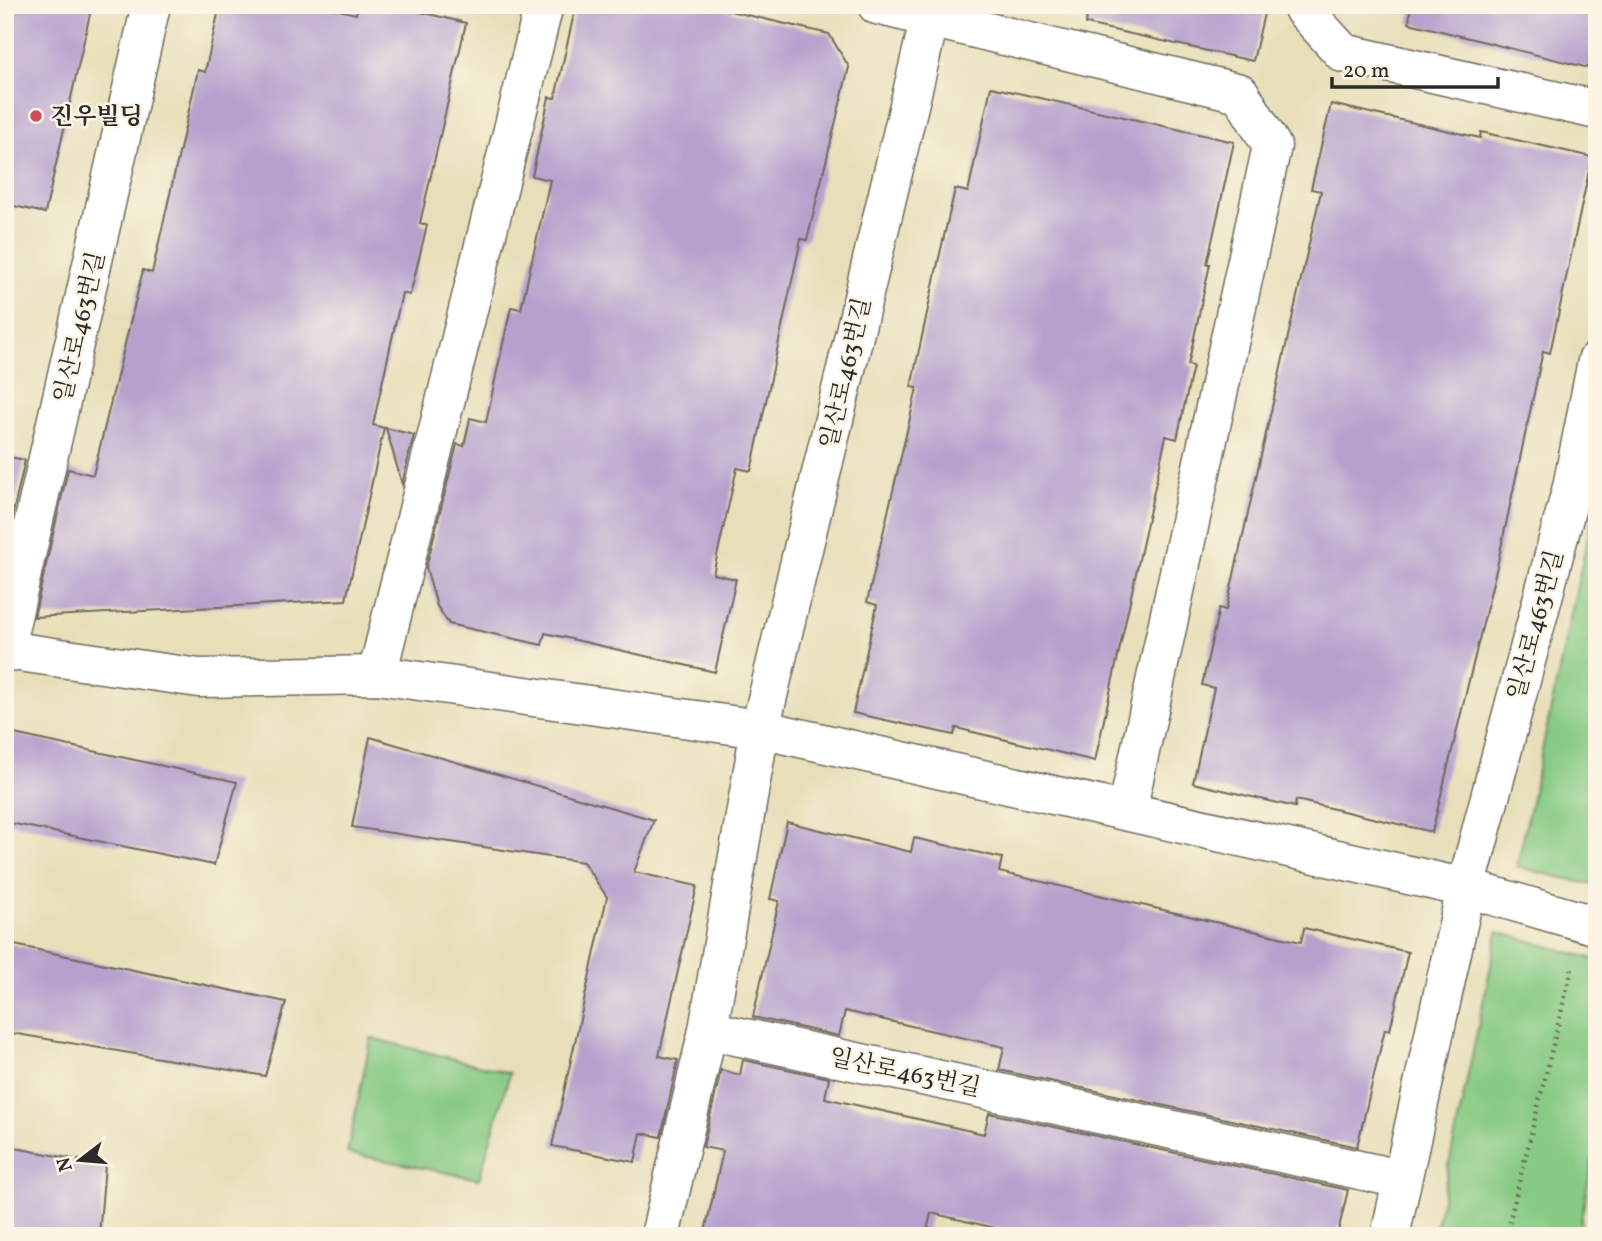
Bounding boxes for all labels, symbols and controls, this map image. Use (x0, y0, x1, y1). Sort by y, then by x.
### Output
scale bar (1332, 46, 1499, 90)
text: 20 m (1343, 57, 1389, 86)
place label: 진우빌딩 (50, 101, 143, 135)
marker: 진우빌딩 (28, 108, 44, 124)
street label: 일산로463번길 (47, 249, 115, 406)
street label: 일산로463번길 (813, 295, 881, 452)
street label: 일산로463번길 (1501, 547, 1573, 704)
street label: 일산로463번길 (826, 1041, 984, 1107)
north arrow (46, 1126, 116, 1196)
text: N (51, 1154, 80, 1174)

